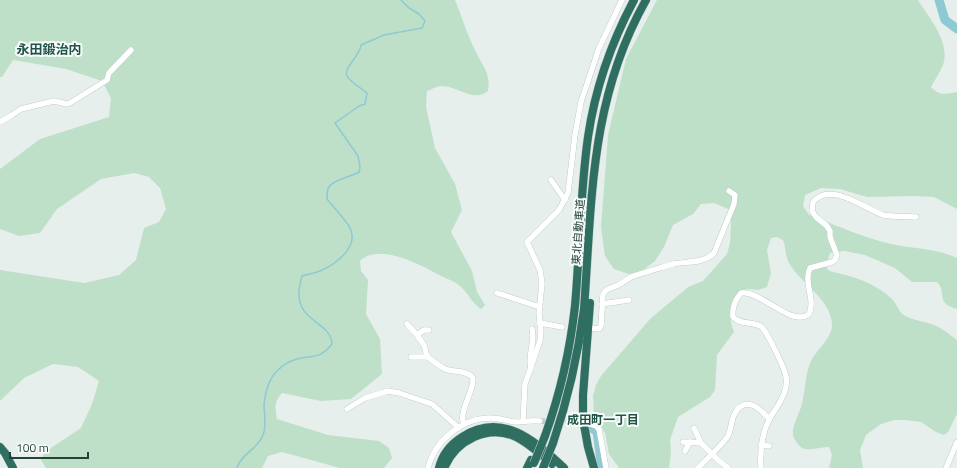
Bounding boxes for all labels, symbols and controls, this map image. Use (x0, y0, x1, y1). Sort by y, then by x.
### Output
district label: 永田鍛治内 (16, 39, 82, 59)
street label: 東北自動車道 (568, 199, 588, 265)
district label: 成田町一丁目 (567, 410, 639, 429)
scale bar (10, 434, 88, 460)
text: 100 m (16, 438, 49, 457)

